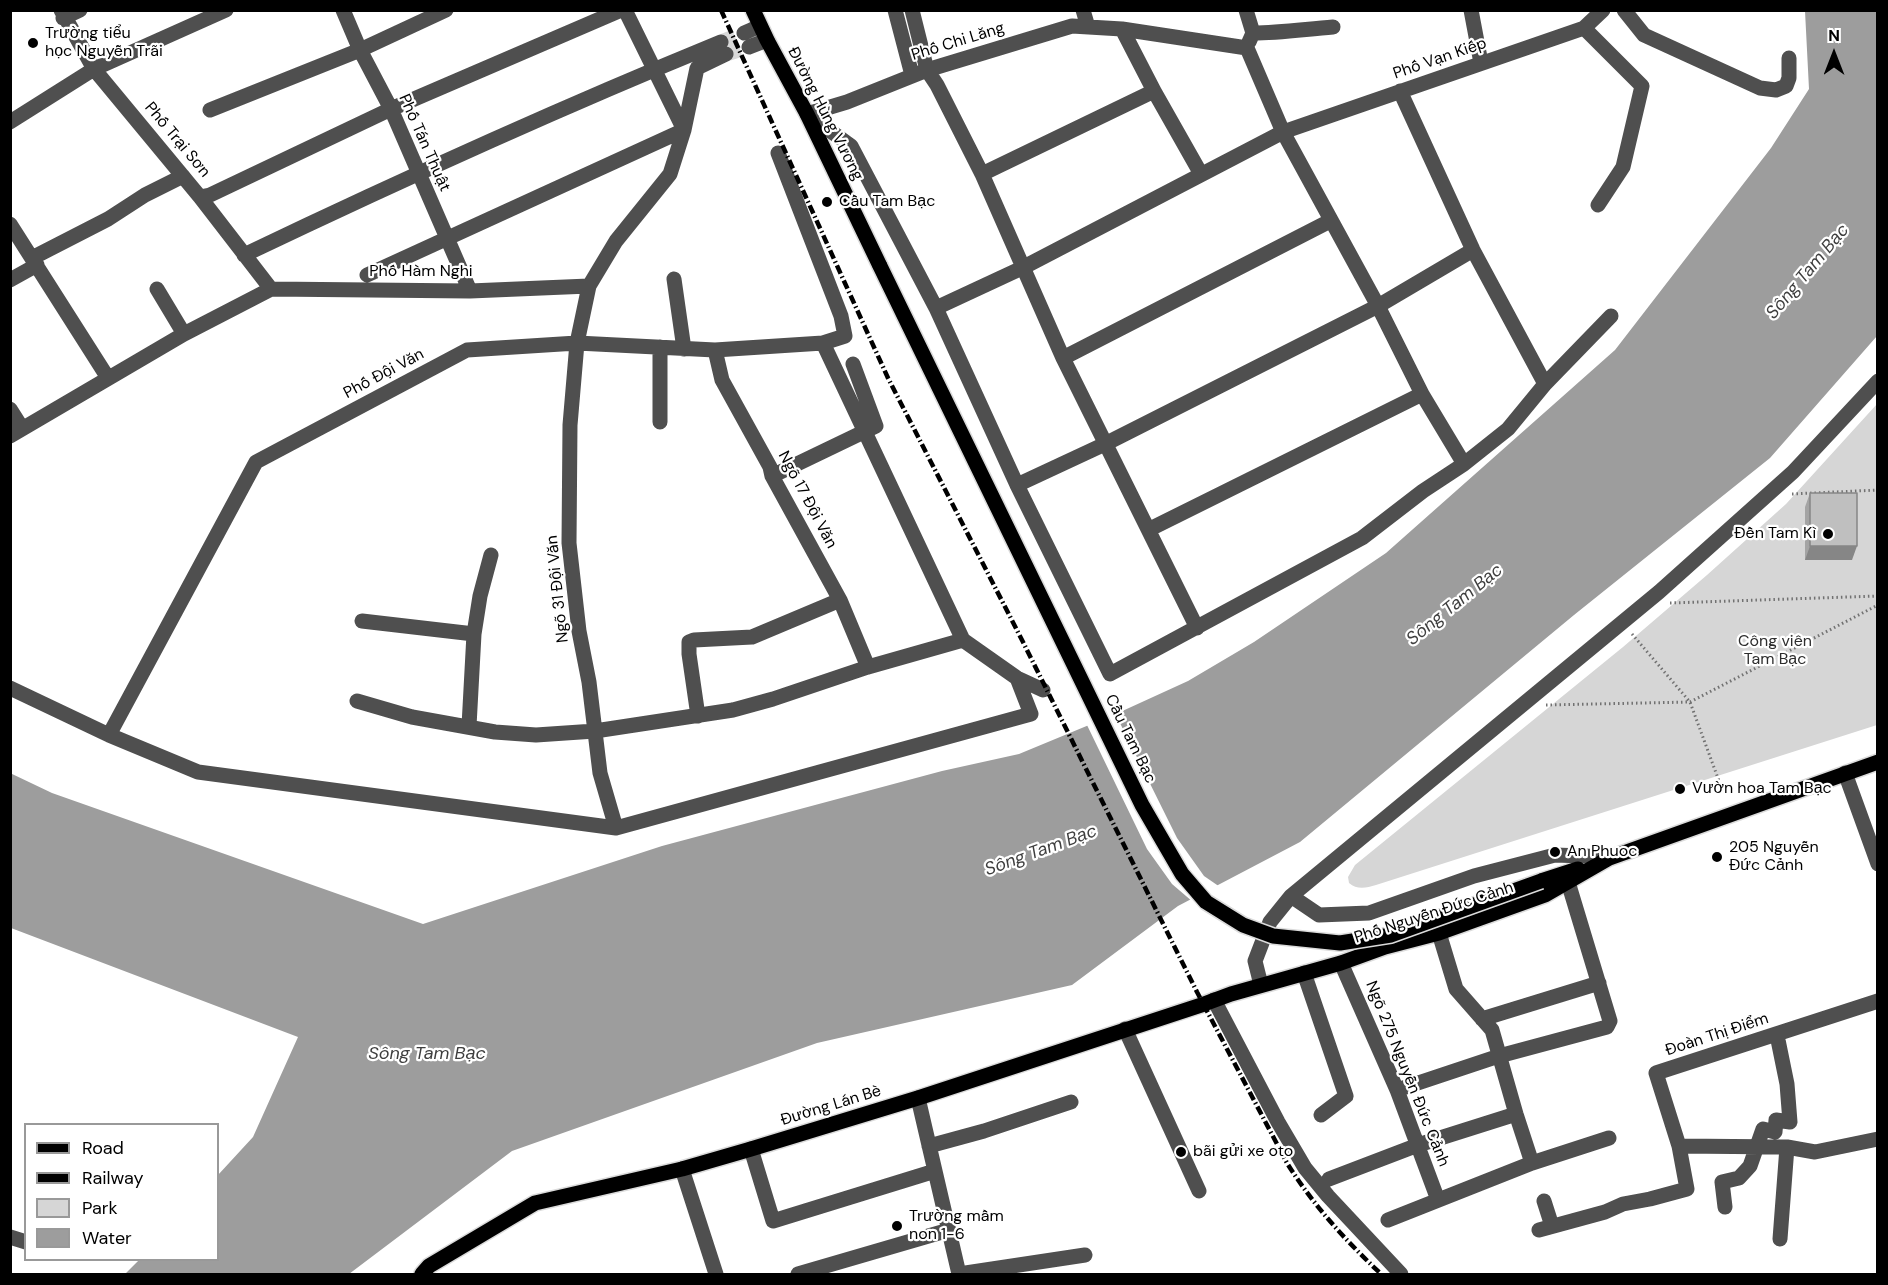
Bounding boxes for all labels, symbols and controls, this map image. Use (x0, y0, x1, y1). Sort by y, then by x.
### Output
street label: Phố Chi Lăng (909, 19, 1007, 65)
place label: Trường tiểu học Nguyễn Trãi (45, 24, 163, 62)
north arrow (1804, 24, 1864, 84)
text: N (1828, 25, 1840, 46)
street label: Phố Vạn Kiếp (1391, 34, 1489, 84)
marker: Trường tiểu học Nguyễn Trãi (26, 36, 40, 50)
street label: Đường Hùng Vương (783, 44, 867, 184)
street label: Phố Tán Thuật (394, 91, 454, 195)
street label: Phố Trại Sơn (140, 99, 214, 181)
place label: Cầu Tam Bạc (839, 192, 935, 212)
marker: Cầu Tam Bạc (820, 195, 834, 209)
water label: Sông Tam Bạc (1762, 220, 1854, 324)
street label: Phố Hàm Nghi (369, 262, 473, 282)
street label: Phố Đội Văn (341, 345, 427, 403)
street label: Ngõ 17 Đội Văn (773, 448, 841, 552)
place label: Đền Tam Kì (1734, 524, 1816, 544)
marker: Đền Tam Kì (1821, 527, 1835, 541)
street label: Ngõ 31 Đội Văn (543, 534, 573, 644)
water label: Sông Tam Bạc (1403, 560, 1507, 650)
park label: Công viên Tam Bạc (1738, 632, 1812, 670)
street label: Cầu Tam Bạc (1100, 692, 1160, 786)
place label: Vườn hoa Tam Bạc (1692, 779, 1832, 799)
marker: Vườn hoa Tam Bạc (1673, 782, 1687, 796)
water label: Sông Tam Bạc (982, 821, 1100, 881)
place label: 205 Nguyễn Đức Cảnh (1729, 838, 1819, 876)
place label: An Phuoc (1567, 842, 1637, 862)
marker: An Phuoc (1548, 845, 1562, 859)
marker: 205 Nguyễn Đức Cảnh (1710, 850, 1724, 864)
street label: Phố Nguyễn Đức Cảnh (1352, 878, 1516, 948)
street label: Ngõ 275 Nguyễn Đức Cảnh (1361, 978, 1453, 1170)
street label: Đoàn Thị Điểm (1663, 1009, 1771, 1061)
water label: Sông Tam Bạc (368, 1043, 486, 1065)
street label: Đường Lán Bè (778, 1082, 884, 1130)
legend (24, 1123, 219, 1261)
text: Road (82, 1136, 124, 1160)
place label: bãi gửi xe oto (1193, 1142, 1293, 1162)
marker: bãi gửi xe oto (1174, 1145, 1188, 1159)
text: Railway (82, 1166, 144, 1190)
text: Park (82, 1196, 118, 1220)
place label: Trường mầm non 1-6 (909, 1207, 1004, 1245)
marker: Trường mầm non 1-6 (890, 1219, 904, 1233)
text: Water (82, 1226, 132, 1250)

